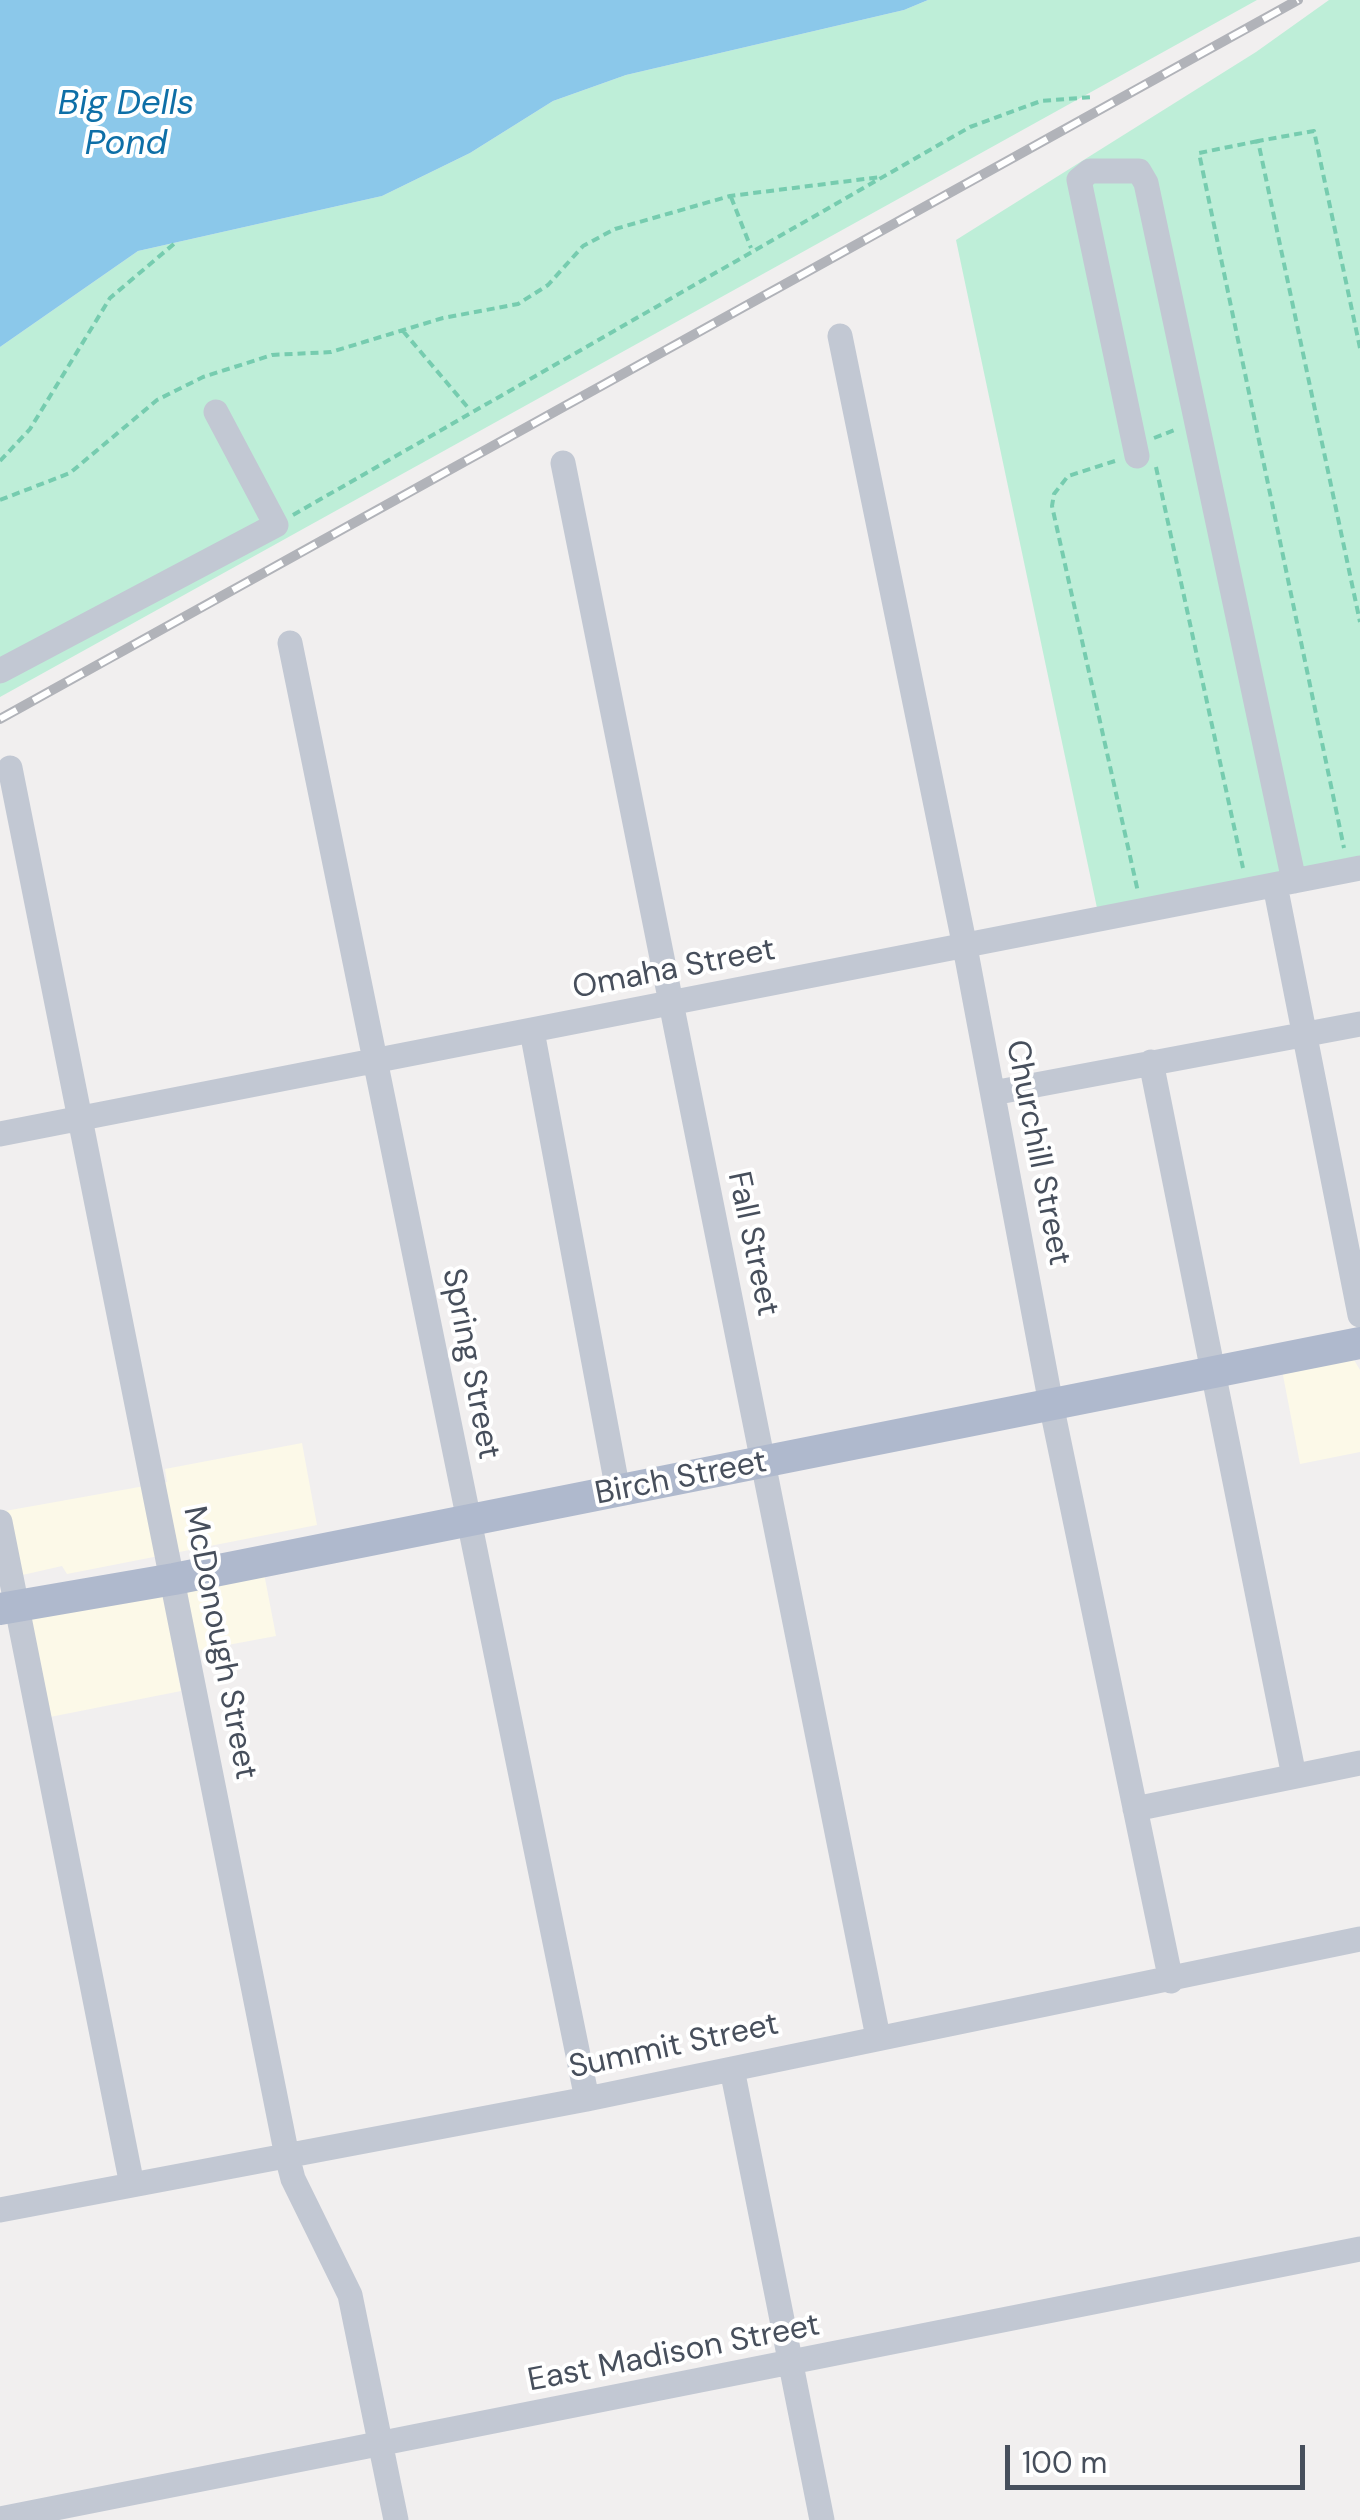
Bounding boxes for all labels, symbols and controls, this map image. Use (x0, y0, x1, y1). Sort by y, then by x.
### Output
water label: Big Dells Pond (58, 84, 194, 166)
street label: Omaha Street (569, 932, 779, 1008)
street label: Churchill Street (996, 1037, 1078, 1269)
street label: Fall Street (718, 1168, 786, 1320)
street label: Spring Street (433, 1265, 507, 1463)
street label: Birch Street (592, 1444, 770, 1514)
street label: McDonough Street (174, 1503, 264, 1783)
street label: Summit Street (566, 2006, 782, 2088)
street label: East Madison Street (525, 2307, 823, 2401)
scale bar (1010, 2425, 1310, 2487)
text: 100 m (1022, 2443, 1107, 2482)

